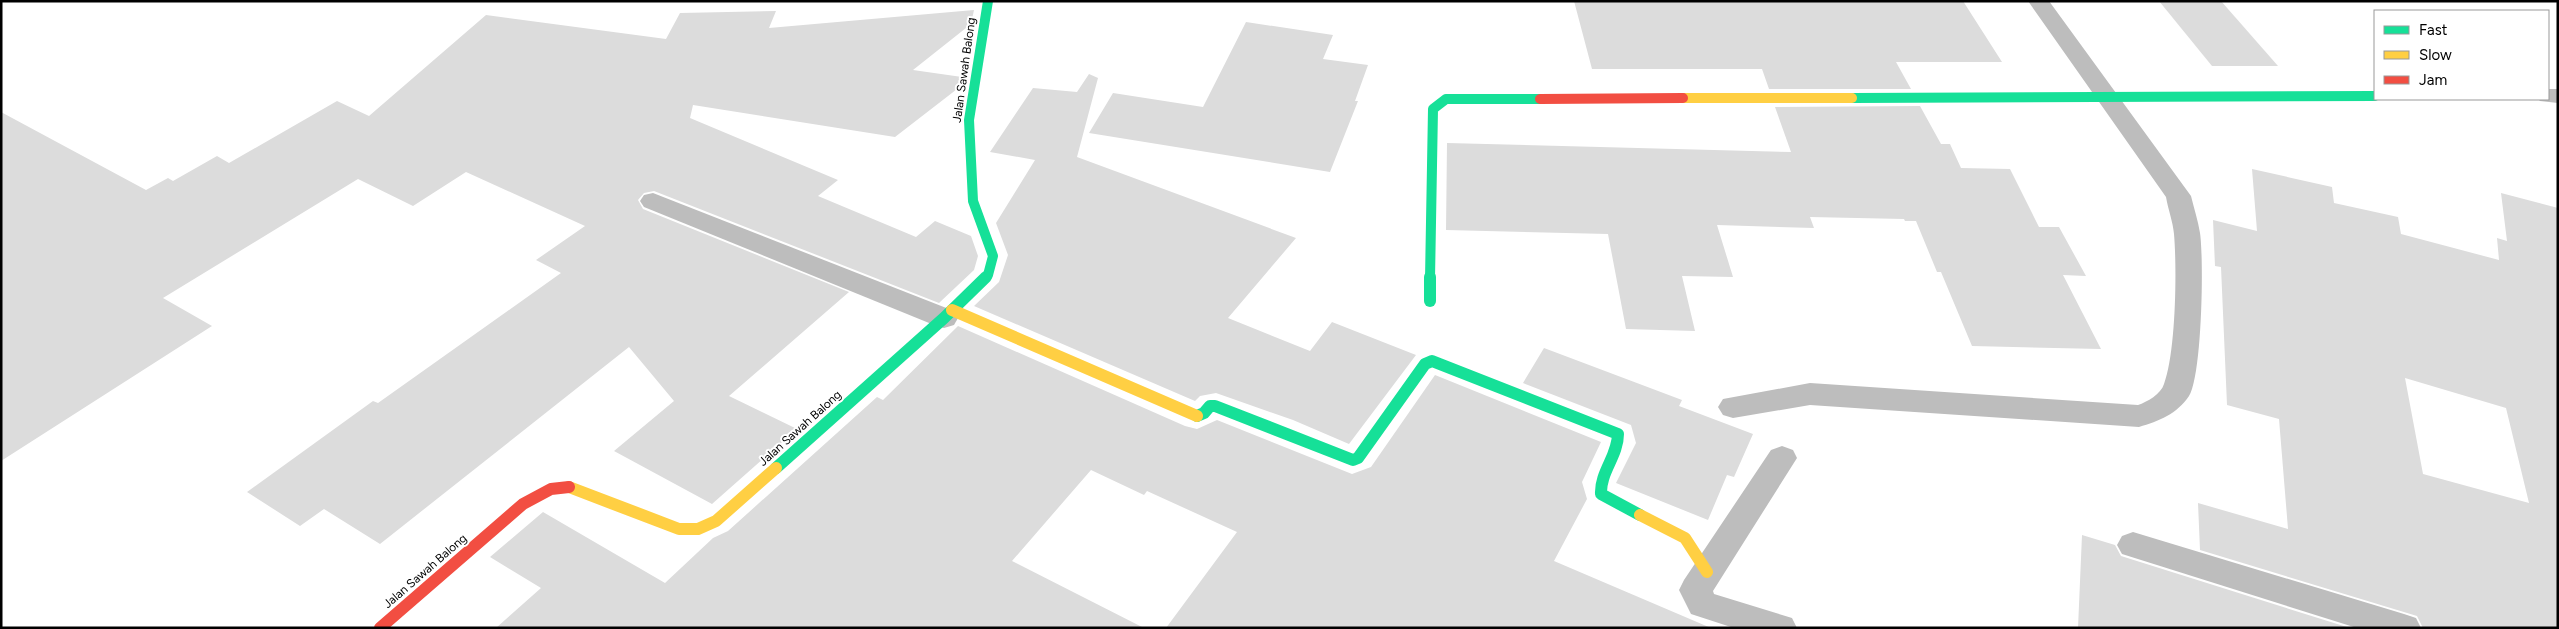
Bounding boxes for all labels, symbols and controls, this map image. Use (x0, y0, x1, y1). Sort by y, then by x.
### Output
legend (2374, 10, 2549, 100)
street label: Jalan Sawah Balong (950, 17, 978, 123)
text: Fast (2419, 21, 2448, 39)
text: Slow (2419, 46, 2452, 64)
text: Jam (2419, 71, 2447, 89)
street label: Jalan Sawah Balong (756, 387, 844, 469)
street label: Jalan Sawah Balong (380, 531, 470, 611)

